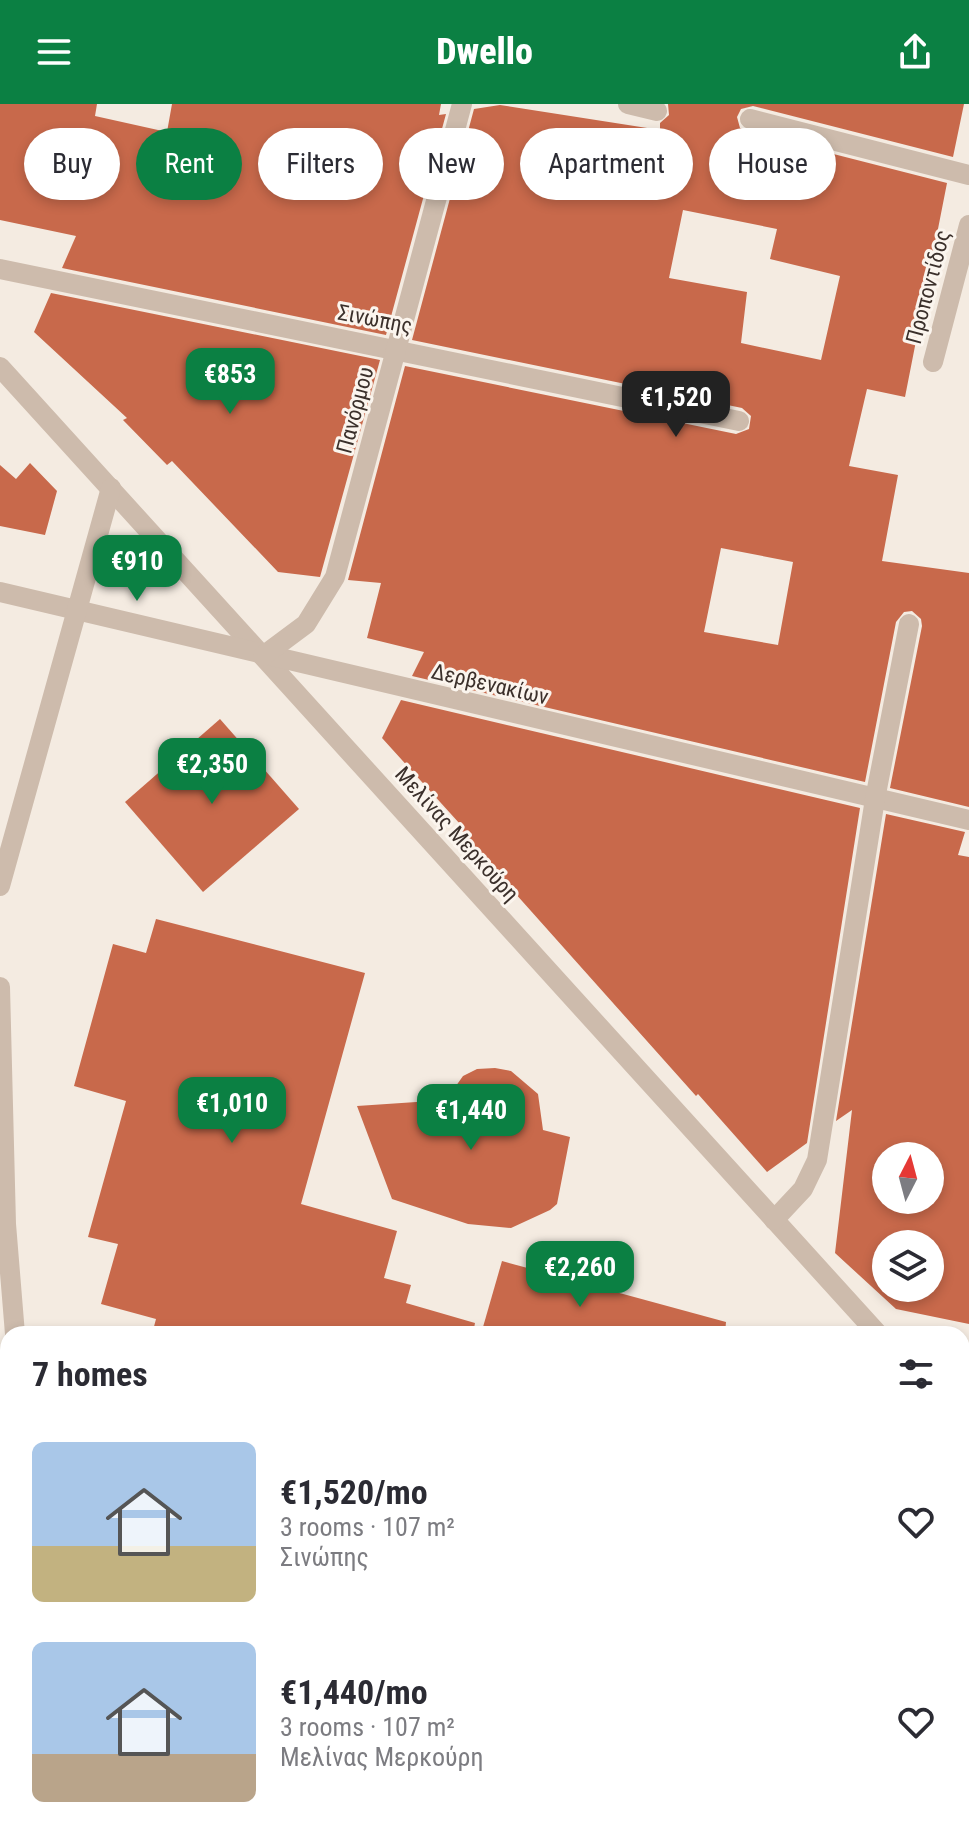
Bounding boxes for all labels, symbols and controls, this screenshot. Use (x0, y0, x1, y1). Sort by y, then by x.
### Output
icon: menu (32, 30, 76, 74)
icon: share (893, 30, 937, 74)
text: Dwello (436, 31, 533, 73)
chip: Buy (24, 128, 120, 200)
chip: Rent (136, 128, 242, 200)
chip: Filters (258, 128, 383, 200)
chip: New (399, 128, 504, 200)
chip: Apartment (520, 128, 693, 200)
chip: House (709, 128, 836, 200)
street label: Προποντίδος (901, 227, 955, 347)
street label: Σινώπης (336, 300, 414, 338)
pin: €853 (183, 348, 277, 416)
text: €853 (204, 359, 256, 389)
street label: Πανόρμου (331, 364, 379, 456)
pin: €1,520 (611, 371, 741, 439)
text: €1,520 (640, 382, 712, 412)
pin: €910 (90, 535, 184, 603)
text: €910 (111, 546, 163, 576)
street label: Δερβενακίων (429, 658, 551, 710)
pin: €2,350 (147, 738, 277, 806)
text: €2,350 (176, 749, 248, 779)
street label: Μελίνας Μερκούρη (390, 762, 524, 906)
pin: €1,010 (167, 1077, 297, 1145)
pin: €1,440 (406, 1084, 536, 1152)
text: €1,010 (196, 1088, 268, 1118)
text: €1,440 (435, 1095, 507, 1125)
north arrow (872, 1142, 944, 1214)
map controls (872, 1142, 944, 1302)
button: layers (872, 1230, 944, 1302)
pin: €2,260 (515, 1241, 645, 1309)
text: €2,260 (544, 1252, 616, 1282)
icon: filters (894, 1352, 938, 1396)
text: 7 homes (32, 1354, 148, 1394)
text: €1,520/mo (280, 1472, 428, 1512)
icon: home (96, 1474, 192, 1570)
icon: heart (894, 1500, 938, 1544)
text: 3 rooms · 107 m² (280, 1512, 455, 1542)
text: Σινώπης (280, 1542, 369, 1572)
text: €1,440/mo (280, 1672, 428, 1712)
icon: home (96, 1674, 192, 1770)
icon: heart (894, 1700, 938, 1744)
text: 3 rooms · 107 m² (280, 1712, 455, 1742)
text: Μελίνας Μερκούρη (280, 1742, 484, 1772)

